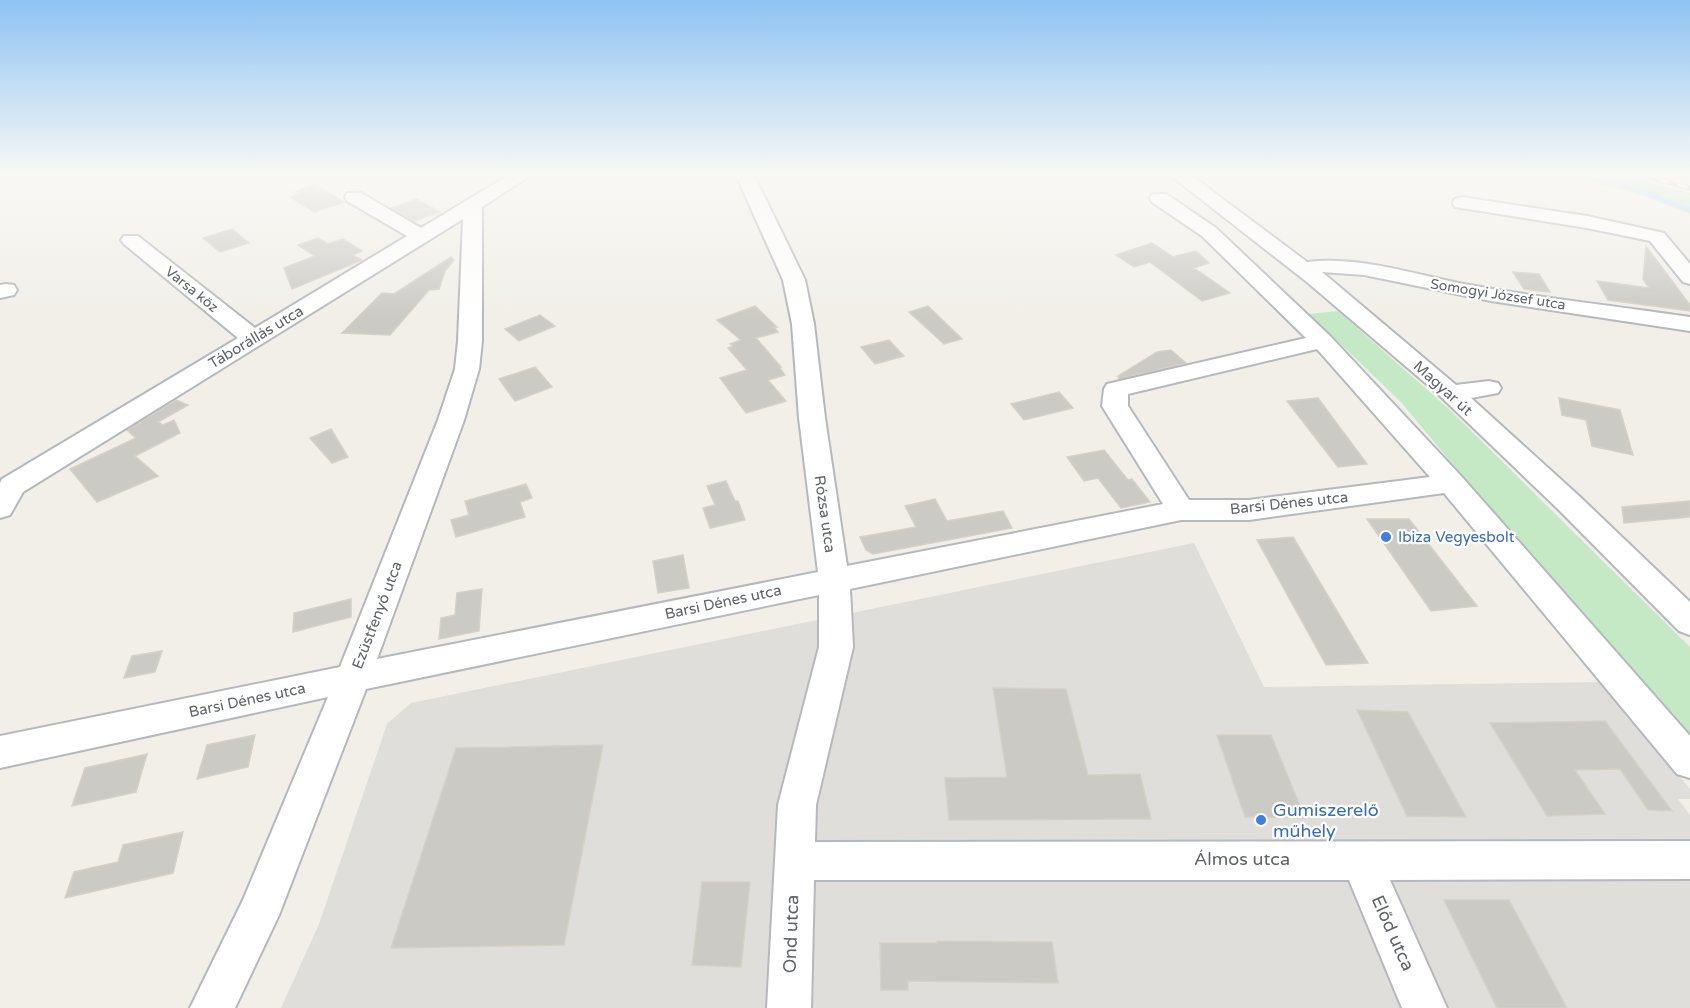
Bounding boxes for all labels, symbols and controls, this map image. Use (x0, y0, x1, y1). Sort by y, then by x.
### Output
street label: Varsa köz (162, 263, 222, 316)
street label: Somogyi József utca (1429, 275, 1567, 314)
street label: Táborállás utca (205, 302, 307, 372)
street label: Magyar út (1410, 357, 1476, 419)
street label: Rózsa utca (811, 474, 839, 554)
street label: Barsi Dénes utca (1229, 488, 1349, 518)
place label: Ibiza Vegyesbolt (1398, 528, 1515, 546)
marker: Ibiza Vegyesbolt (1379, 530, 1393, 544)
street label: Ezüstfenyő utca (348, 559, 406, 671)
street label: Barsi Dénes utca (663, 581, 783, 623)
street label: Barsi Dénes utca (187, 679, 307, 721)
place label: Gumiszerelő műhely (1273, 799, 1379, 842)
marker: Gumiszerelő műhely (1254, 813, 1268, 827)
street label: Álmos utca (1194, 848, 1290, 870)
street label: Előd utca (1367, 892, 1419, 974)
street label: Ond utca (779, 894, 803, 974)

